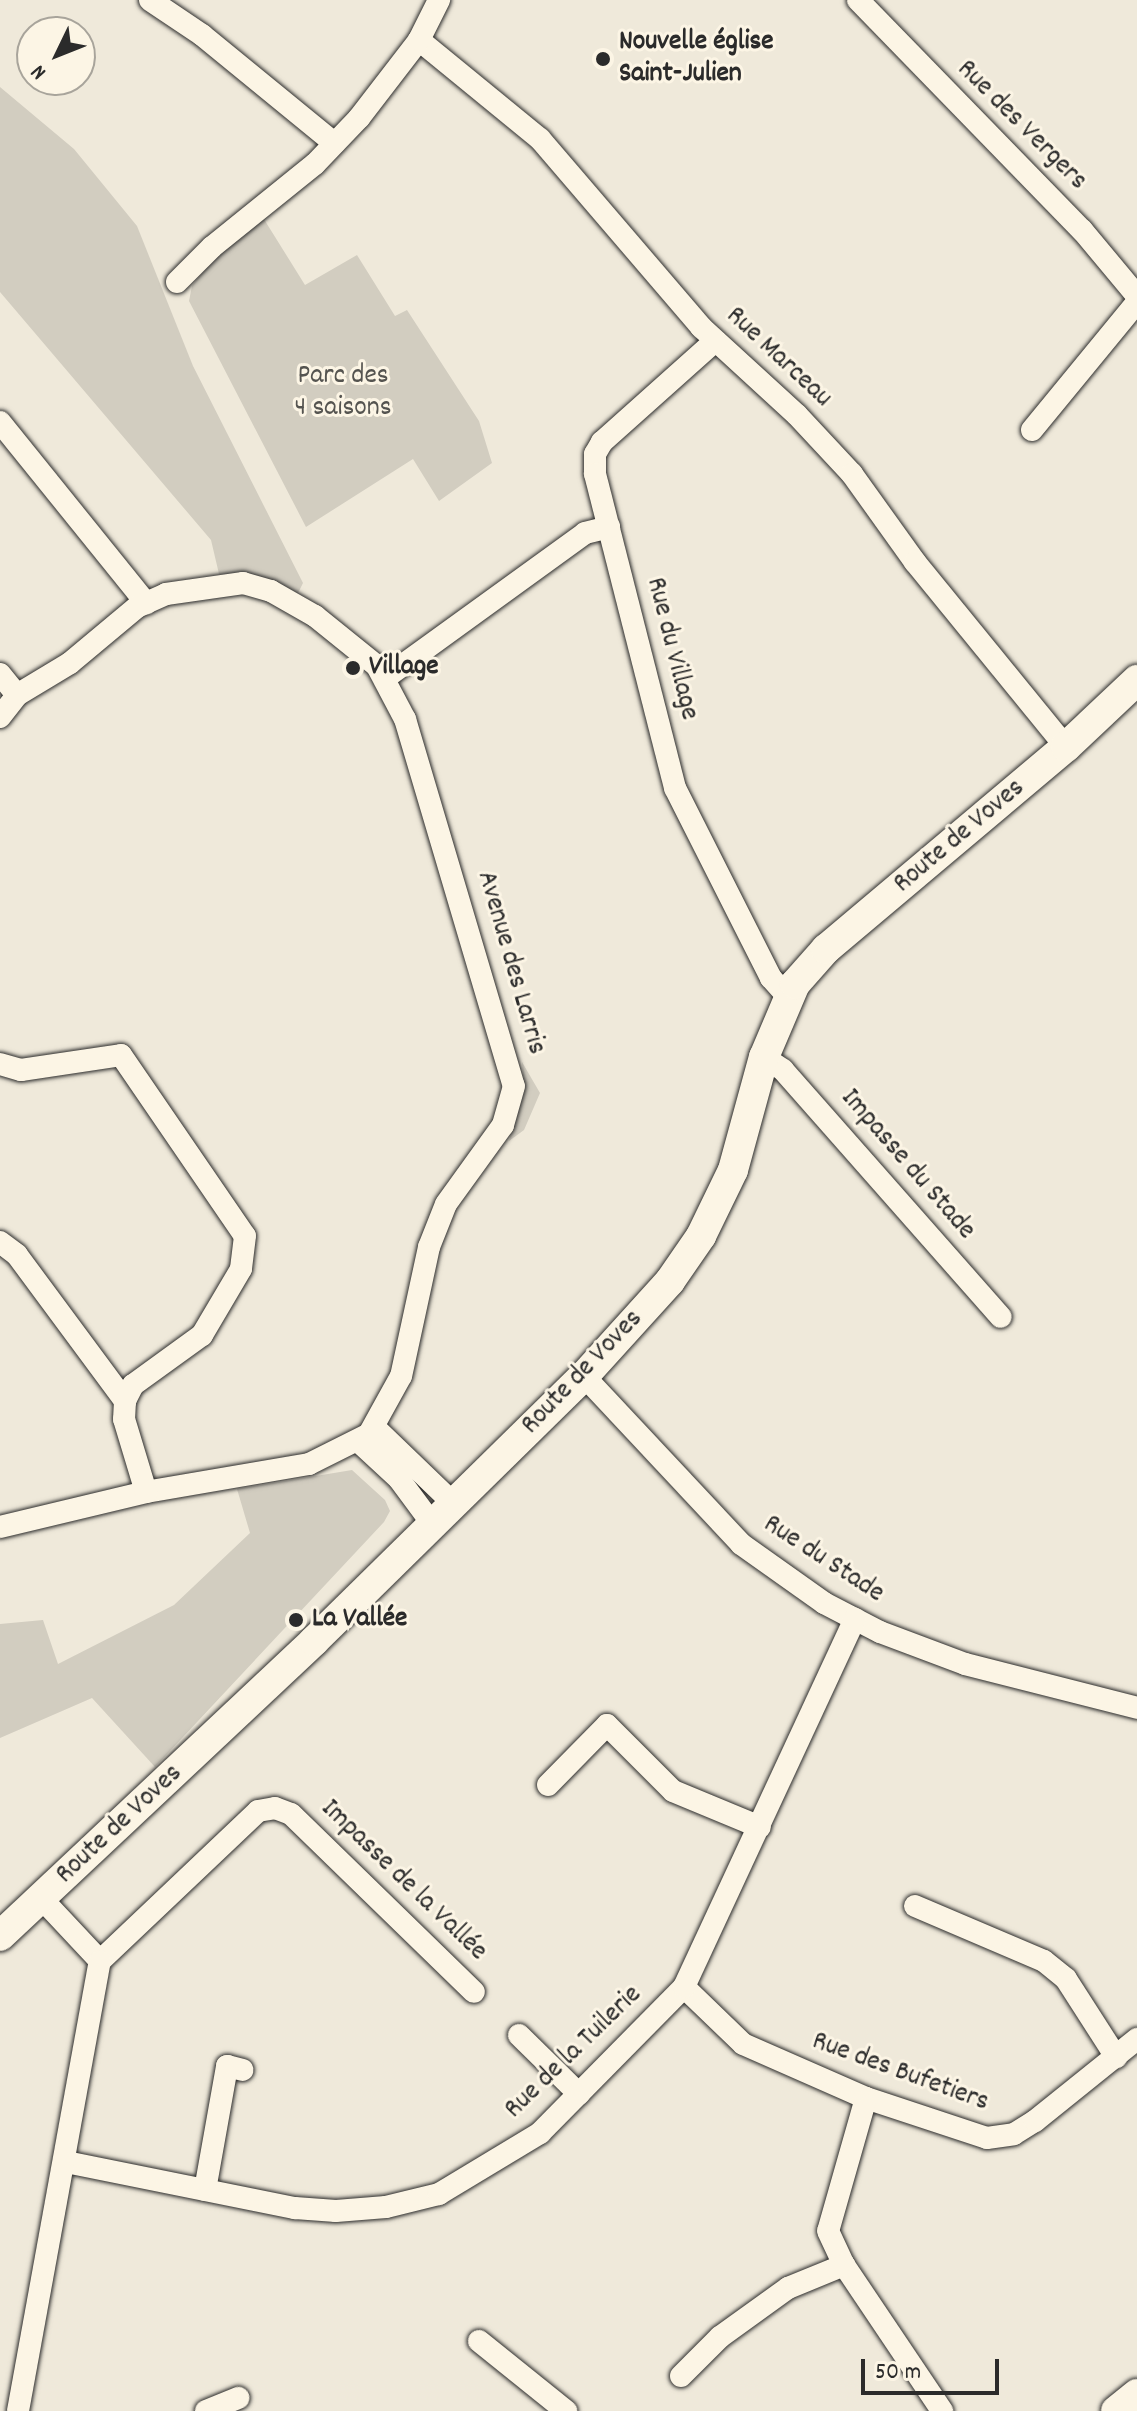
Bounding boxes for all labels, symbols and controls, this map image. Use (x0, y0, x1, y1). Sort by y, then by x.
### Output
north arrow (16, 16, 96, 96)
place label: Nouvelle église Saint-Julien (619, 26, 774, 92)
marker: Nouvelle église Saint-Julien (594, 50, 612, 68)
street label: Rue des Vergers (949, 54, 1093, 198)
text: N (25, 57, 55, 86)
street label: Rue Marceau (718, 300, 838, 416)
park label: Parc des 4 saisons (294, 360, 392, 426)
street label: Rue du Village (637, 574, 705, 724)
place label: Village (369, 651, 439, 685)
marker: Village (344, 659, 362, 677)
street label: Route de Voves (888, 772, 1032, 902)
street label: Avenue des Larris (468, 868, 552, 1058)
street label: Impasse du Stade (832, 1083, 982, 1247)
street label: Route de Voves (515, 1303, 651, 1443)
street label: Rue du Stade (756, 1509, 890, 1611)
place label: La Vallée (312, 1603, 407, 1637)
marker: La Vallée (287, 1611, 305, 1629)
street label: Route de Voves (50, 1758, 190, 1892)
street label: Impasse de la Vallée (313, 1793, 493, 1969)
street label: Rue de la Tuilerie (498, 1979, 650, 2127)
street label: Rue des Bufetiers (807, 2025, 993, 2121)
scale bar (865, 2343, 1003, 2393)
text: 50 m (875, 2356, 921, 2390)

